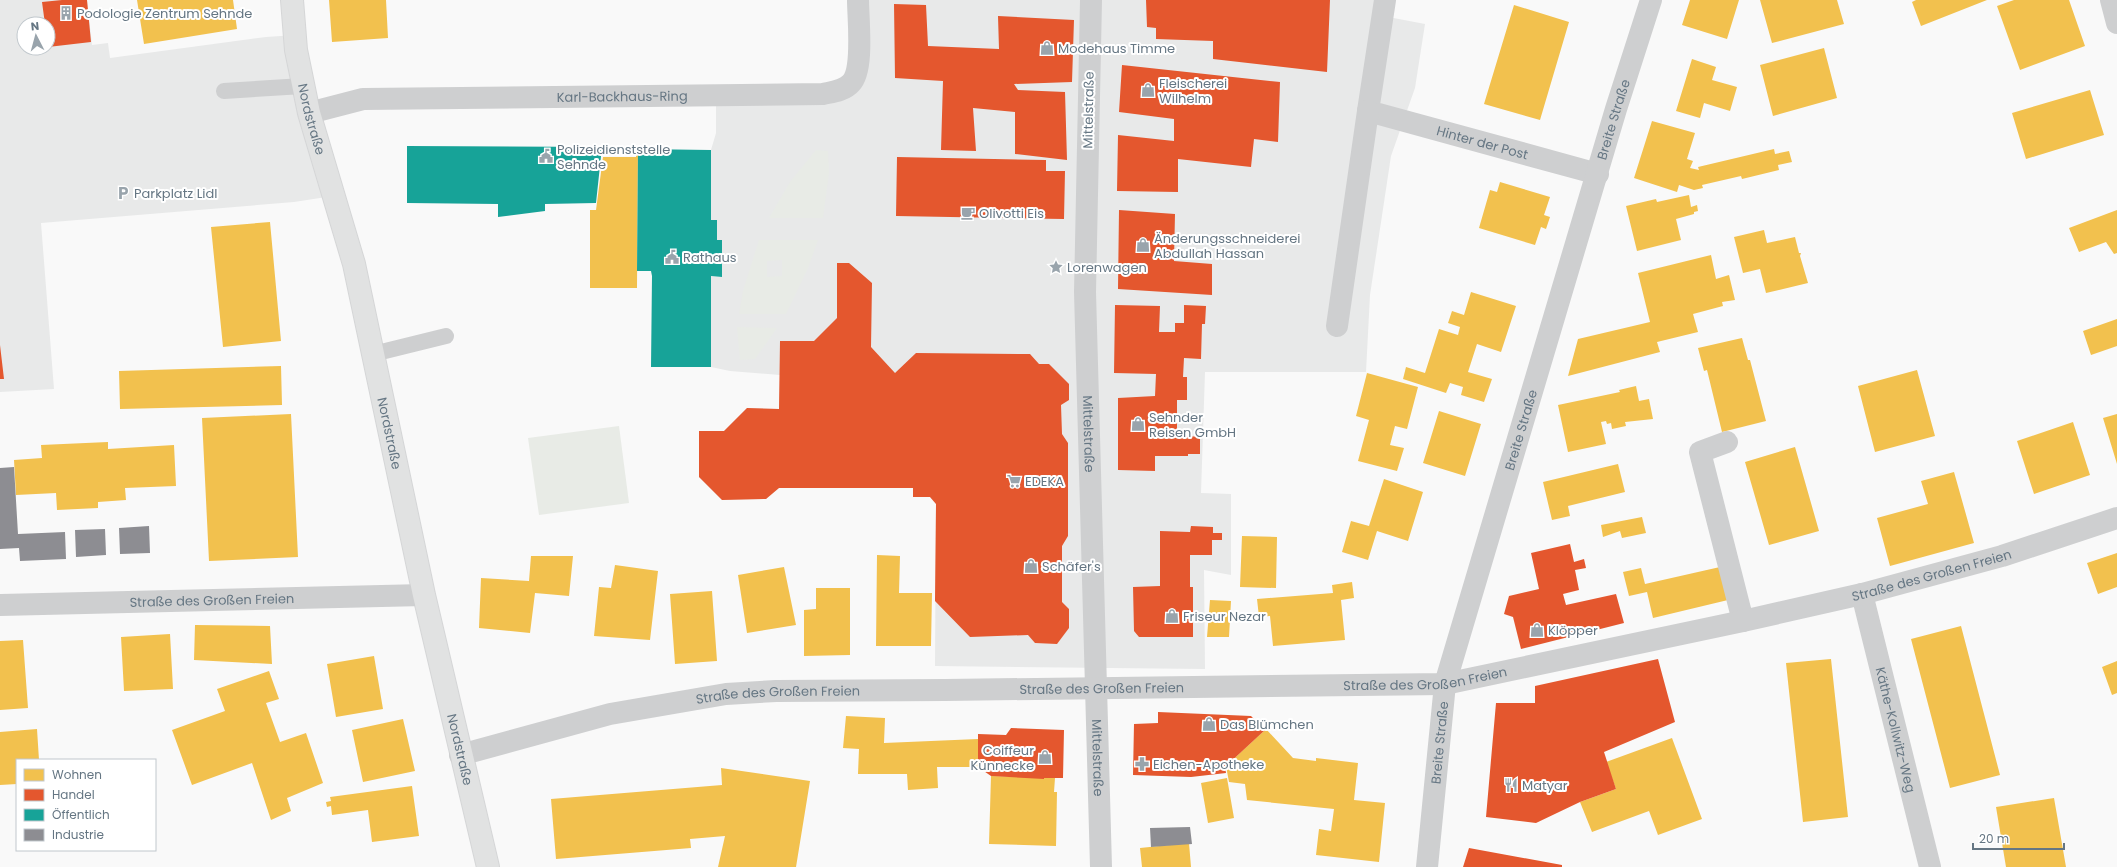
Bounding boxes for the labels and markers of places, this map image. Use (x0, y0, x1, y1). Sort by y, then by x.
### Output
place label: Podologie Zentrum Sehnde (77, 4, 252, 23)
building icon: Podologie Zentrum Sehnde (58, 5, 74, 21)
place label: Modehaus Timme (1058, 39, 1175, 58)
shop icon: Modehaus Timme (1039, 40, 1055, 56)
place label: Fleischerei Wilhelm (1159, 74, 1227, 108)
shop icon: Fleischerei Wilhelm (1140, 82, 1156, 98)
place label: Polizeidienststelle Sehnde (557, 140, 670, 174)
public building icon: Polizeidienststelle Sehnde (538, 148, 554, 164)
place label: Parkplatz Lidl (134, 184, 218, 203)
parking icon: Parkplatz Lidl (115, 185, 131, 201)
place label: Olivotti Eis (979, 204, 1044, 223)
cafe icon: Olivotti Eis (960, 205, 976, 221)
place label: Änderungsschneiderei Abdullah Hassan (1154, 229, 1301, 263)
shop icon: Änderungsschneiderei Abdullah Hassan (1135, 237, 1151, 253)
place label: Rathaus (683, 248, 737, 267)
public building icon: Rathaus (664, 249, 680, 265)
place label: Lorenwagen (1067, 258, 1147, 277)
place icon: Lorenwagen (1048, 259, 1064, 275)
place label: Sehnder Reisen GmbH (1149, 408, 1236, 442)
shop icon: Sehnder Reisen GmbH (1130, 416, 1146, 432)
place label: EDEKA (1025, 472, 1064, 491)
supermarket icon: EDEKA (1006, 473, 1022, 489)
place label: Schäfer's (1042, 557, 1101, 576)
shop icon: Schäfer's (1023, 558, 1039, 574)
place label: Friseur Nezar (1183, 607, 1266, 626)
shop icon: Friseur Nezar (1164, 608, 1180, 624)
place label: Klöpper (1548, 621, 1598, 640)
shop icon: Klöpper (1529, 622, 1545, 638)
place label: Das Blümchen (1220, 715, 1314, 734)
shop icon: Das Blümchen (1201, 716, 1217, 732)
place label: Coiffeur Künnecke (971, 741, 1034, 775)
shop icon: Coiffeur Künnecke (1037, 749, 1053, 765)
place label: Eichen-Apotheke (1153, 755, 1264, 774)
pharmacy icon: Eichen-Apotheke (1134, 756, 1150, 772)
place label: Matyar (1522, 776, 1568, 795)
restaurant icon: Matyar (1503, 777, 1519, 793)

